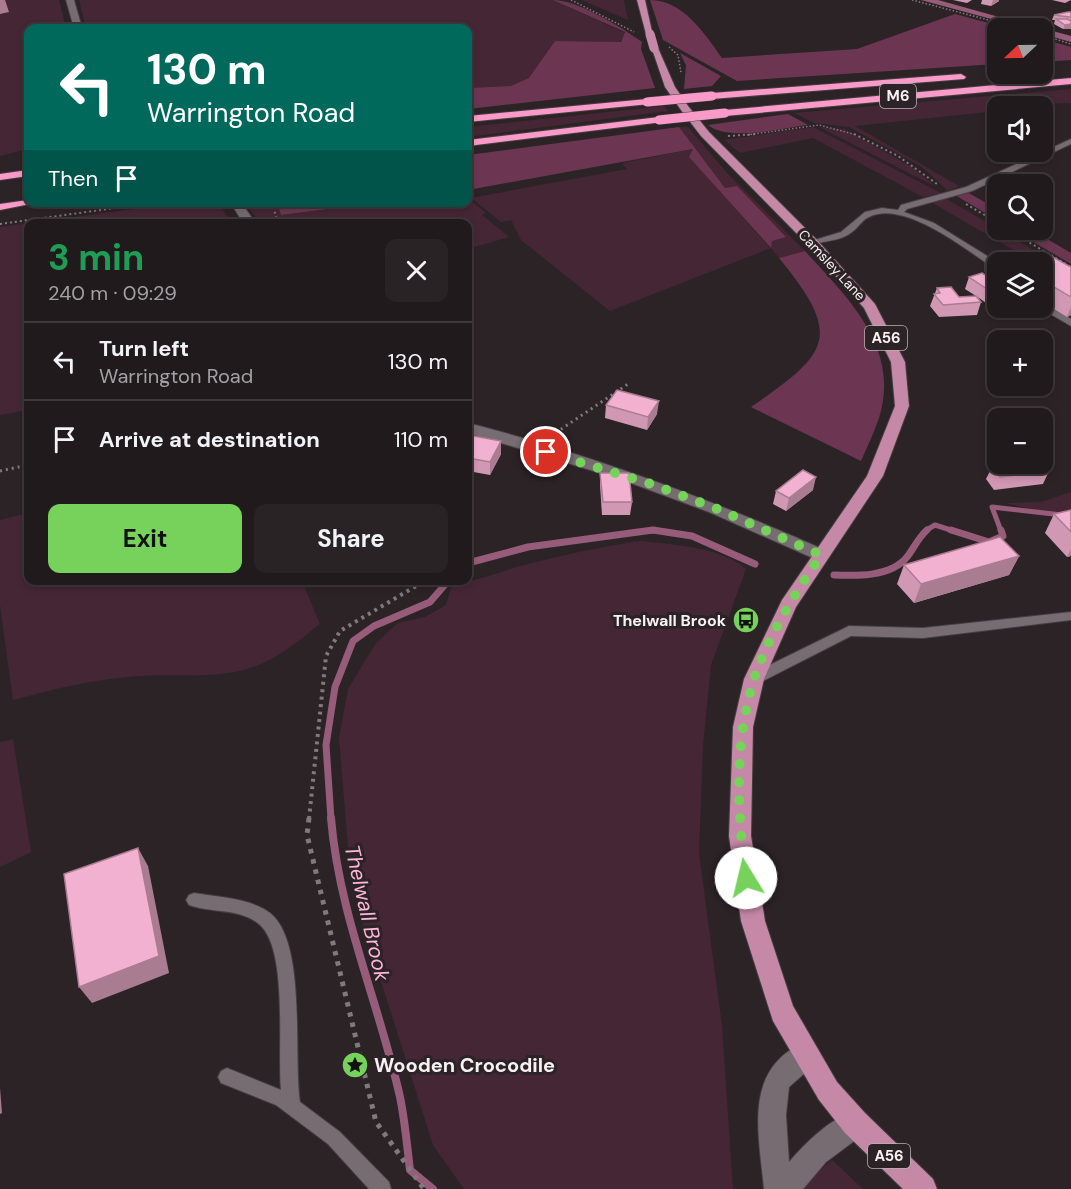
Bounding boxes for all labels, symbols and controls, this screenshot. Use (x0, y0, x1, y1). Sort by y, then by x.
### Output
north arrow (987, 18, 1053, 84)
map controls (987, 18, 1053, 474)
text: 130 m (147, 42, 267, 97)
icon: left (48, 48, 126, 126)
road number: M6 (880, 84, 916, 108)
text: Warrington Road (147, 95, 355, 130)
button: sound (987, 96, 1053, 162)
icon: arrive (110, 162, 143, 195)
text: Then (48, 164, 98, 193)
button: search (987, 174, 1053, 240)
street label: Camsley Lane (795, 226, 869, 304)
text: 3 min (48, 234, 144, 281)
button: close (385, 239, 448, 302)
button: layers (987, 252, 1053, 318)
text: 240 m · 09:29 (48, 280, 177, 306)
road number: A56 (865, 326, 907, 350)
button: + (987, 330, 1053, 396)
text: Turn left (99, 334, 189, 363)
icon: left (48, 345, 81, 378)
text: 130 m (388, 347, 448, 376)
text: Warrington Road (99, 363, 253, 389)
button: − (987, 408, 1053, 474)
icon: arrive (48, 423, 81, 456)
text: Arrive at destination (99, 425, 320, 454)
text: 110 m (394, 425, 448, 454)
pin (520, 426, 571, 477)
icon: arrive (529, 435, 562, 468)
button: Exit (48, 504, 242, 573)
button: Share (254, 504, 448, 573)
bus stop icon: Thelwall Brook (731, 605, 761, 635)
place label: Thelwall Brook (613, 610, 727, 631)
water label: Thelwall Brook (338, 842, 396, 984)
position arrow (714, 846, 778, 910)
place icon: Wooden Crocodile (340, 1050, 370, 1080)
place label: Wooden Crocodile (374, 1052, 555, 1078)
road number: A56 (868, 1144, 910, 1168)

